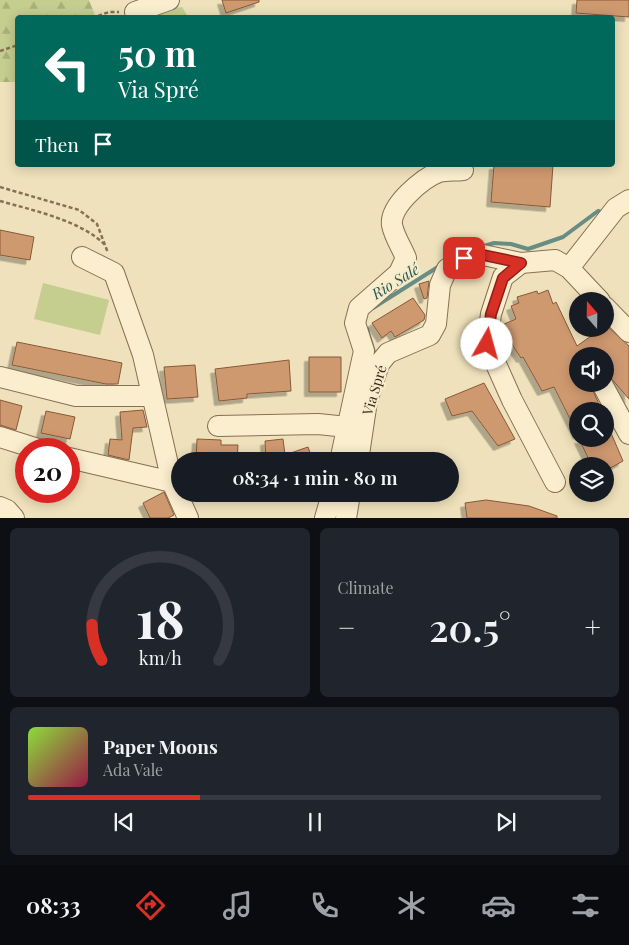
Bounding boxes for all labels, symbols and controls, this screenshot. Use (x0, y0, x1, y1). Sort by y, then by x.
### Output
text: 50 m (118, 29, 196, 76)
icon: left (35, 35, 100, 100)
text: Via Spré (118, 74, 199, 104)
icon: arrive (89, 130, 117, 158)
text: Then (35, 131, 79, 157)
pin (443, 237, 485, 279)
icon: arrive (450, 244, 478, 272)
water label: Rio Salé (367, 258, 424, 304)
north arrow (569, 292, 614, 338)
map controls (569, 292, 614, 502)
position arrow (460, 317, 512, 369)
button: sound (569, 347, 614, 392)
street label: Via Spré (357, 363, 391, 418)
button: search (569, 402, 614, 447)
speed limit sign: 20 (15, 438, 80, 503)
button: layers (569, 457, 614, 502)
text: 08:34 · 1 min · 80 m (232, 464, 398, 490)
text: Climate (338, 577, 394, 598)
text: 18 (135, 583, 184, 652)
text: 20.5° (429, 601, 511, 652)
text: − (338, 608, 356, 645)
text: + (585, 608, 601, 645)
text: km/h (138, 646, 182, 669)
text: Paper Moons (103, 733, 218, 759)
text: Ada Vale (103, 759, 163, 780)
icon: previous (110, 808, 138, 836)
icon: pause (301, 808, 329, 836)
icon: next (492, 808, 520, 836)
icon: directions (133, 888, 168, 923)
icon: music (220, 888, 255, 923)
icon: phone (307, 888, 342, 923)
icon: climate (394, 888, 429, 923)
icon: car (481, 888, 516, 923)
icon: filters (568, 888, 603, 923)
text: 08:33 (26, 890, 80, 920)

